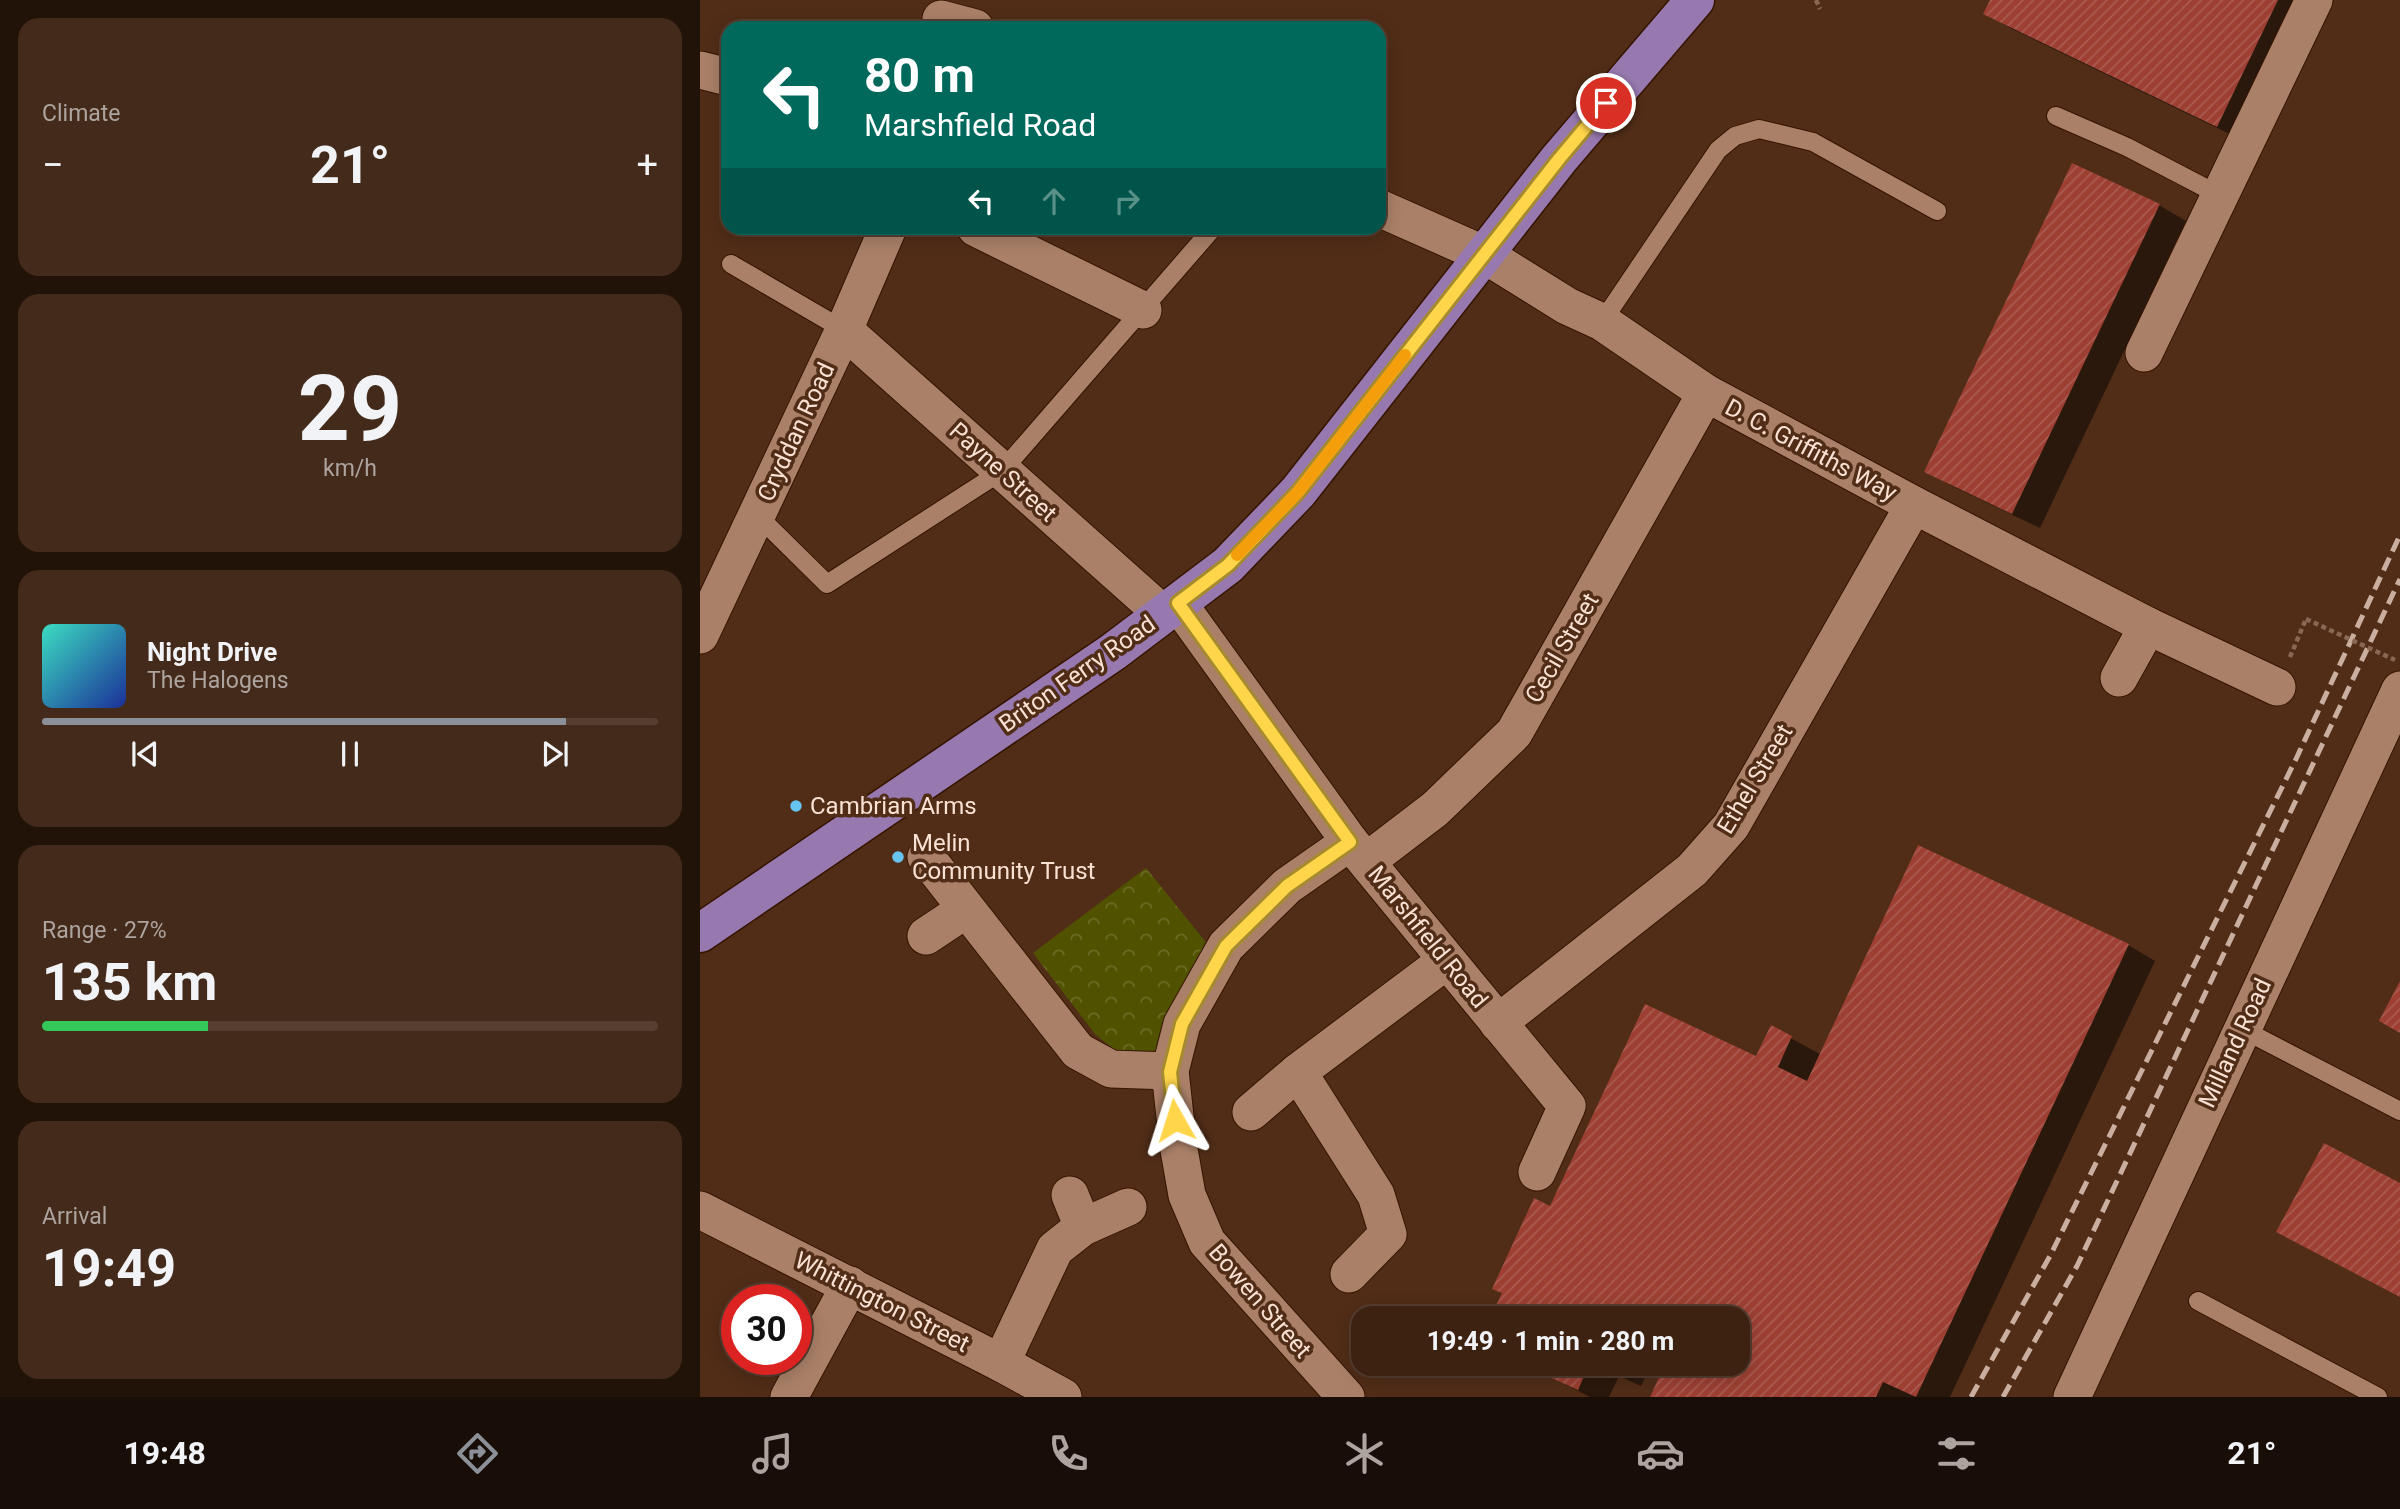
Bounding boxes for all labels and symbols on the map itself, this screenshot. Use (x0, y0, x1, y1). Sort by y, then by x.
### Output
pin (1576, 73, 1636, 133)
street label: Cryddan Road (752, 358, 840, 506)
street label: D. C. Griffiths Way (1721, 393, 1902, 507)
street label: Payne Street (944, 417, 1062, 527)
street label: Cecil Street (1519, 588, 1605, 708)
street label: Briton Ferry Road (994, 610, 1160, 738)
street label: Ethel Street (1711, 719, 1799, 839)
place label: Cambrian Arms (810, 792, 977, 820)
marker: Cambrian Arms (788, 798, 804, 814)
place label: Melin Community Trust (912, 829, 1096, 885)
marker: Melin Community Trust (890, 849, 906, 865)
street label: Marshfield Road (1362, 861, 1494, 1013)
street label: Milland Road (2193, 974, 2277, 1112)
position arrow (1138, 1083, 1212, 1157)
street label: Bowen Street (1203, 1238, 1317, 1364)
street label: Whittington Street (790, 1246, 974, 1358)
speed limit sign: 30 (721, 1284, 812, 1375)

